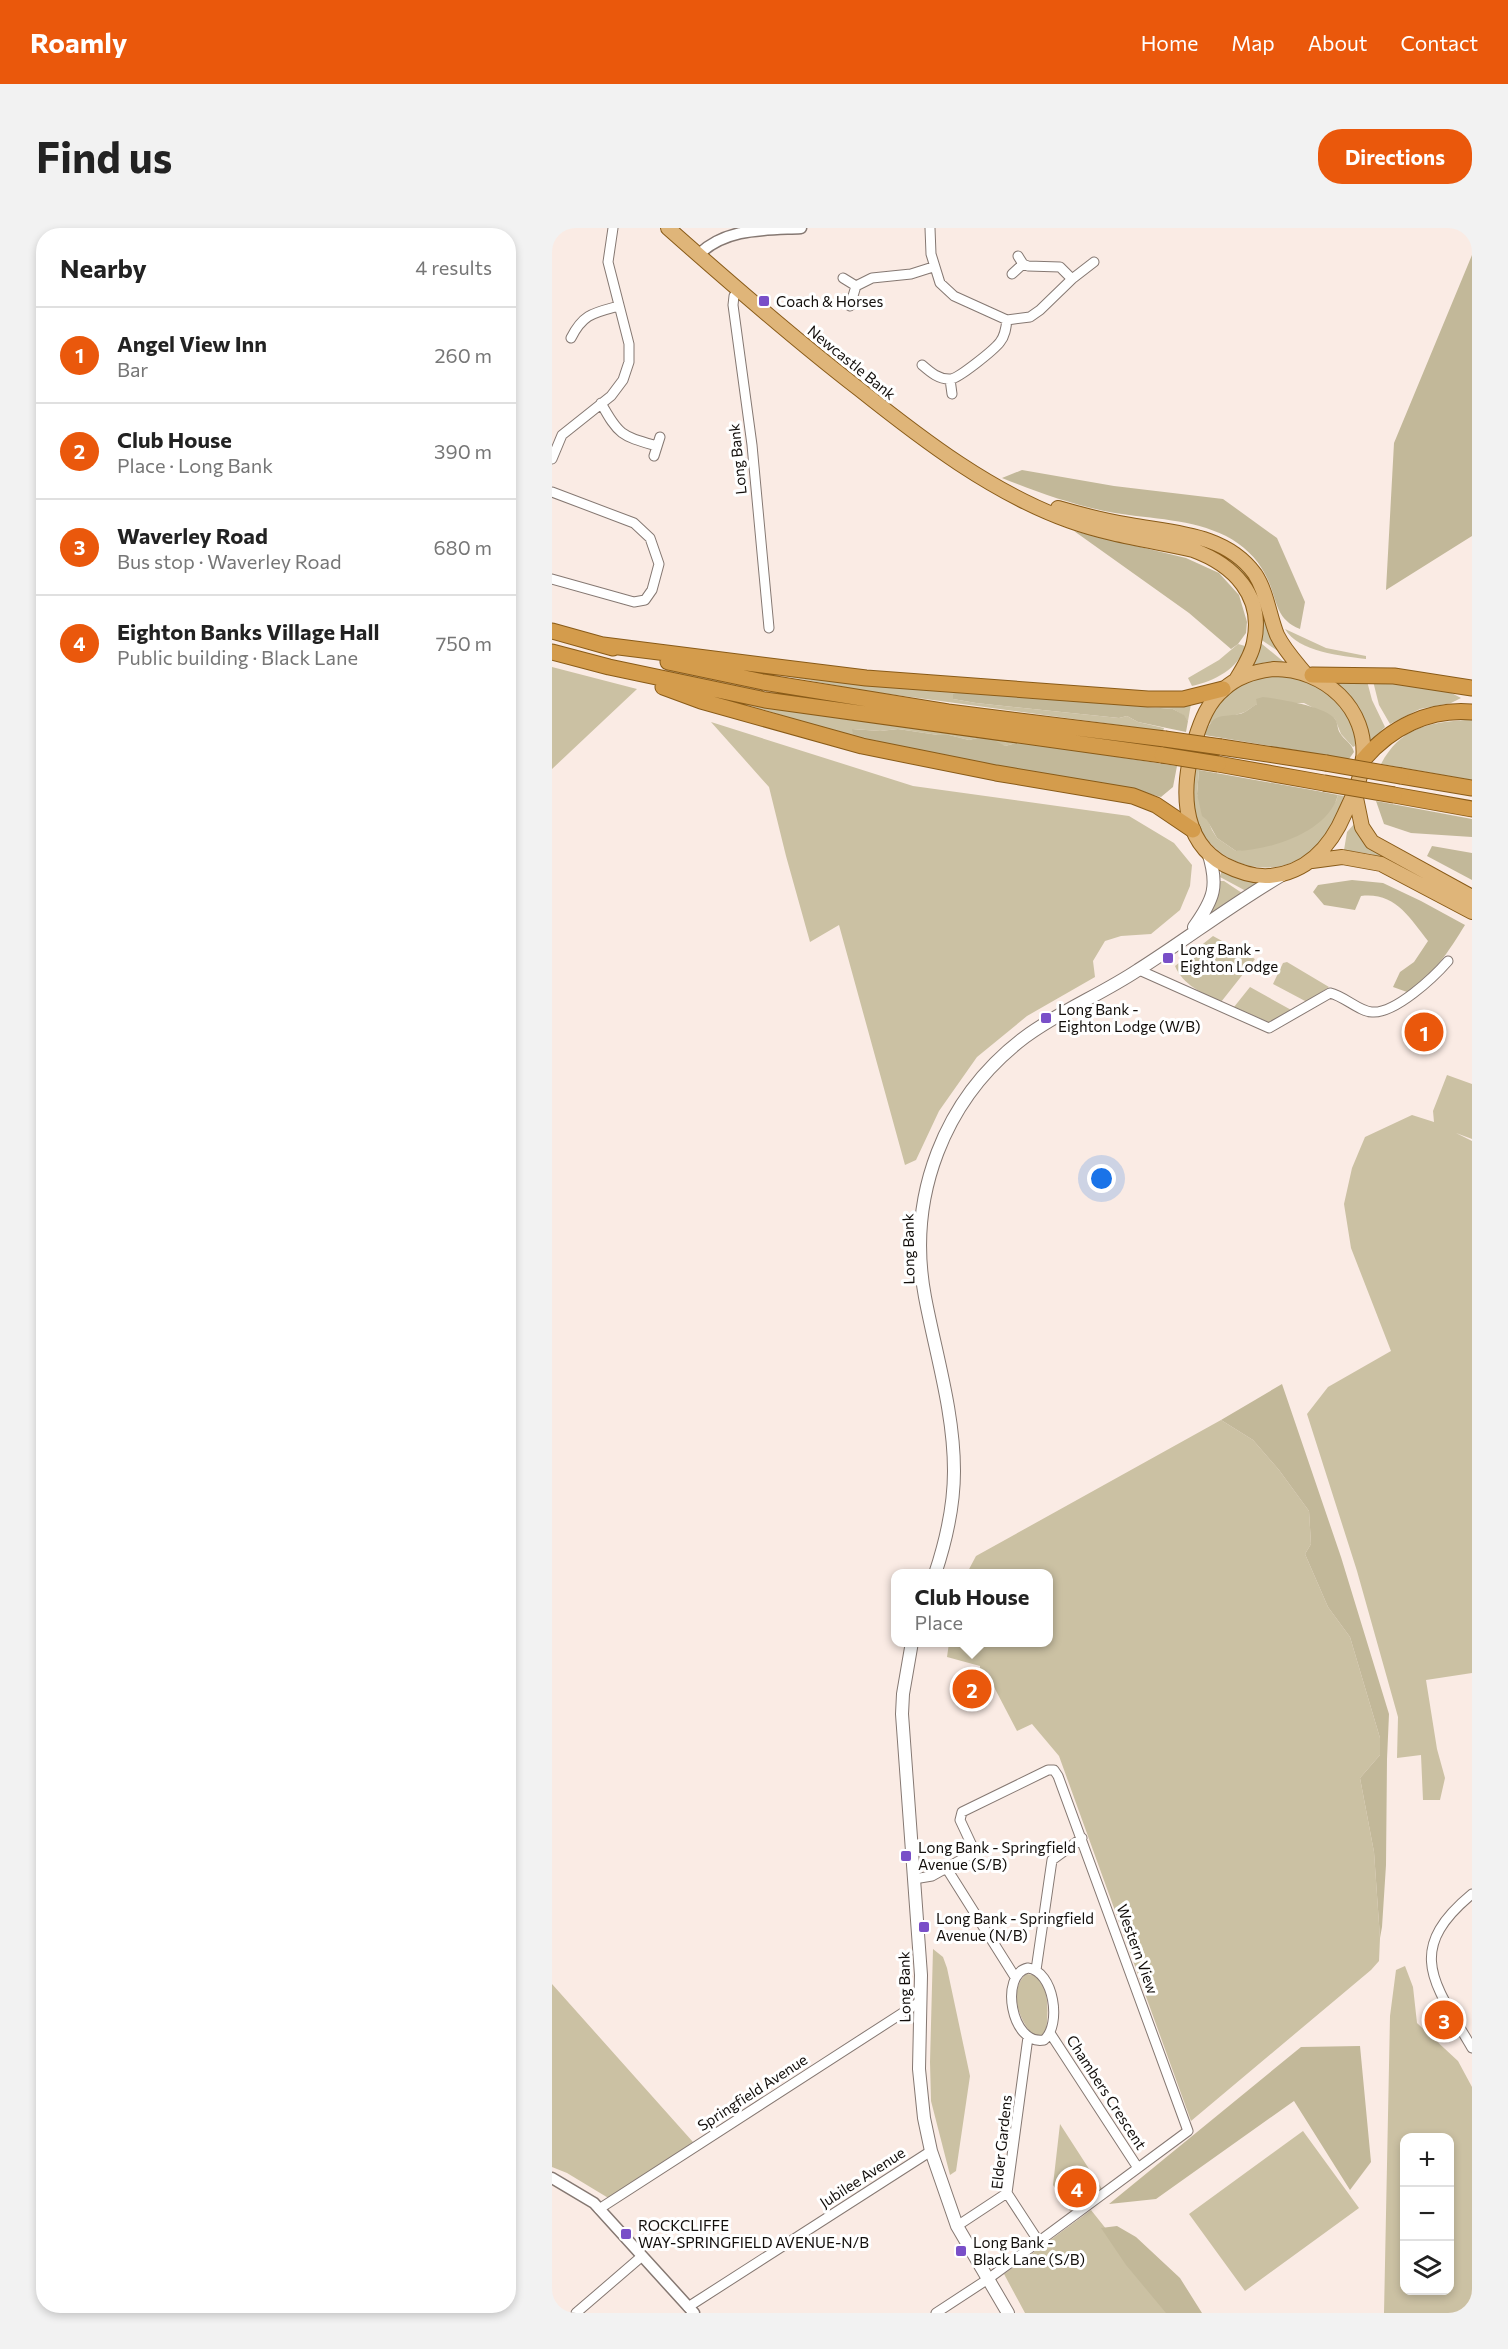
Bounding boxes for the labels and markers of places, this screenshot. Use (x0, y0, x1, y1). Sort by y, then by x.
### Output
place label: Coach & Horses (776, 292, 884, 310)
marker: Coach & Horses (757, 294, 771, 308)
place label: Long Bank - Eighton Lodge (1180, 940, 1278, 975)
marker: Long Bank - Eighton Lodge (1161, 951, 1175, 965)
place label: Long Bank - Eighton Lodge (W/B) (1058, 1000, 1200, 1035)
pin: 1 (1404, 1010, 1444, 1054)
marker: Long Bank - Eighton Lodge (W/B) (1039, 1011, 1053, 1025)
pin: 2 (952, 1666, 992, 1712)
place label: Long Bank - Springfield Avenue (S/B) (918, 1838, 1076, 1873)
marker: Long Bank - Springfield Avenue (S/B) (899, 1849, 913, 1863)
place label: Long Bank - Springfield Avenue (N/B) (936, 1909, 1094, 1944)
marker: Long Bank - Springfield Avenue (N/B) (917, 1920, 931, 1934)
pin: 3 (1424, 1998, 1464, 2042)
pin: 4 (1058, 2166, 1096, 2210)
place label: ROCKCLIFFE WAY-SPRINGFIELD AVENUE-N/B (638, 2216, 869, 2251)
marker: ROCKCLIFFE WAY-SPRINGFIELD AVENUE-N/B (619, 2227, 633, 2241)
place label: Long Bank - Black Lane (S/B) (973, 2233, 1085, 2268)
marker: Long Bank - Black Lane (S/B) (954, 2244, 968, 2258)

